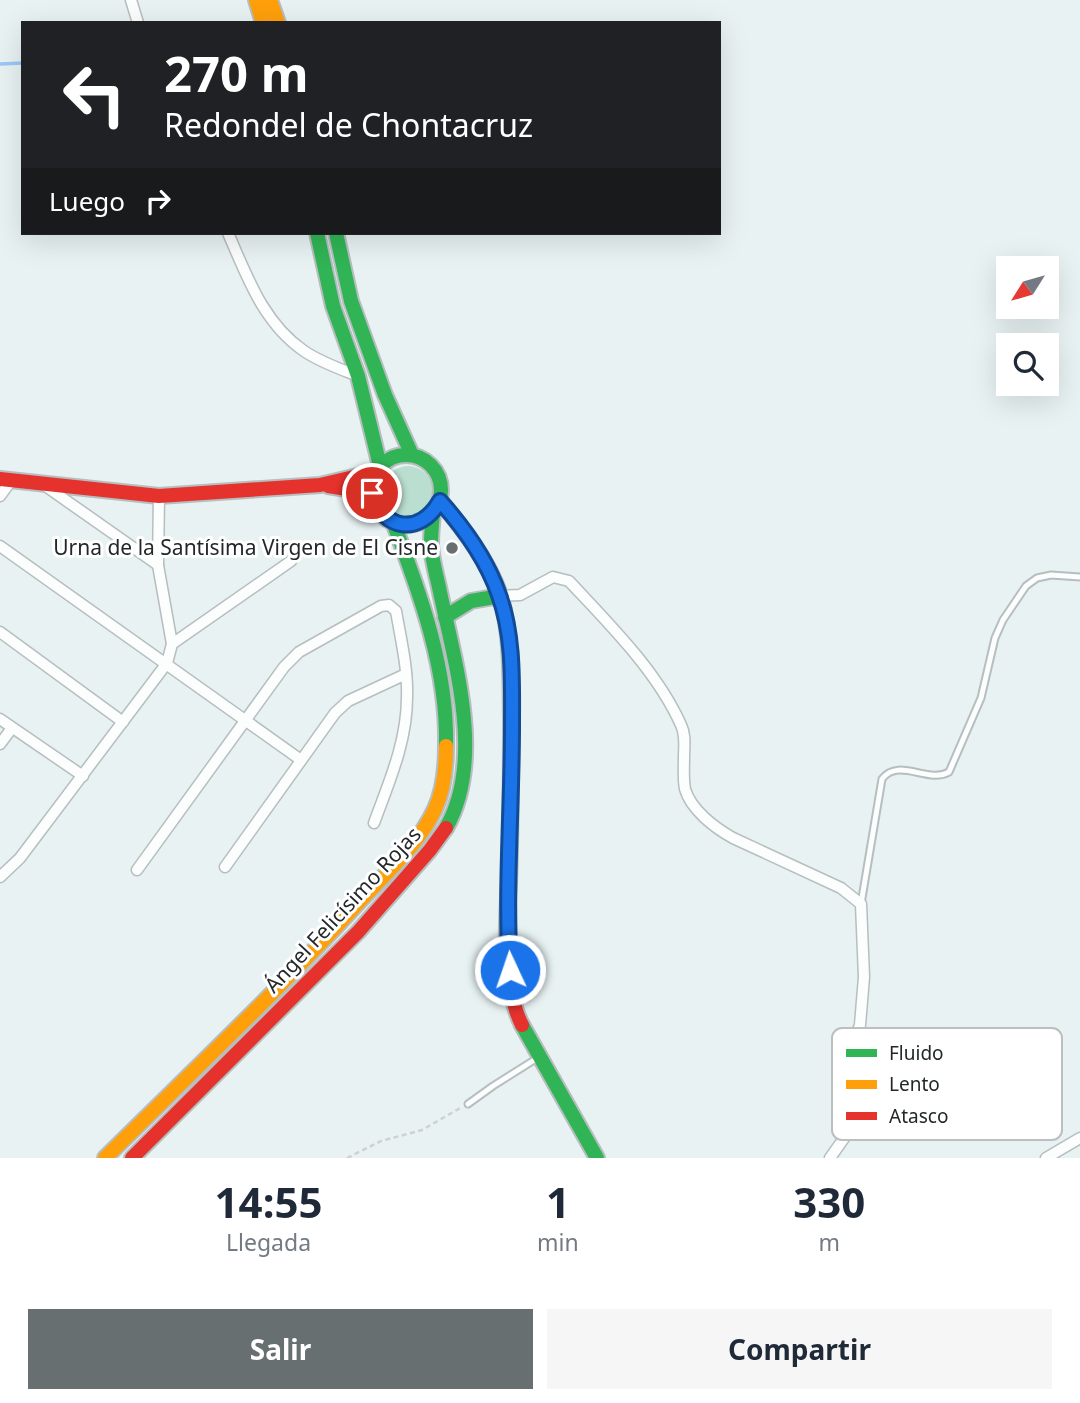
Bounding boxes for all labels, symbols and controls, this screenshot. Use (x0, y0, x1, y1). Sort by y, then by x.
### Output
text: 270 m (164, 40, 309, 106)
icon: left (49, 49, 140, 140)
text: Redondel de Chontacruz (164, 103, 533, 146)
icon: right (139, 182, 177, 220)
text: Luego (49, 183, 125, 219)
north arrow (996, 256, 1059, 318)
map controls (996, 256, 1059, 396)
button: search (996, 333, 1059, 396)
pin (342, 463, 402, 523)
icon: arrive (353, 474, 391, 512)
place label: Urna de la Santísima Virgen de El Cisne (53, 533, 438, 561)
marker: Urna de la Santísima Virgen de El Cisne (444, 540, 460, 556)
street label: Ángel Felicísimo Rojas (258, 820, 427, 998)
position arrow (473, 933, 547, 1007)
legend (832, 1028, 1062, 1140)
text: Fluido (889, 1040, 944, 1066)
text: Lento (889, 1071, 940, 1097)
text: Atasco (889, 1103, 948, 1129)
text: 14:55 (215, 1173, 322, 1230)
text: 1 (546, 1173, 570, 1230)
text: 330 (793, 1173, 865, 1230)
text: Llegada (226, 1226, 311, 1258)
text: min (537, 1226, 579, 1258)
text: m (819, 1226, 840, 1258)
button: Salir (28, 1309, 533, 1389)
button: Compartir (547, 1309, 1052, 1389)

